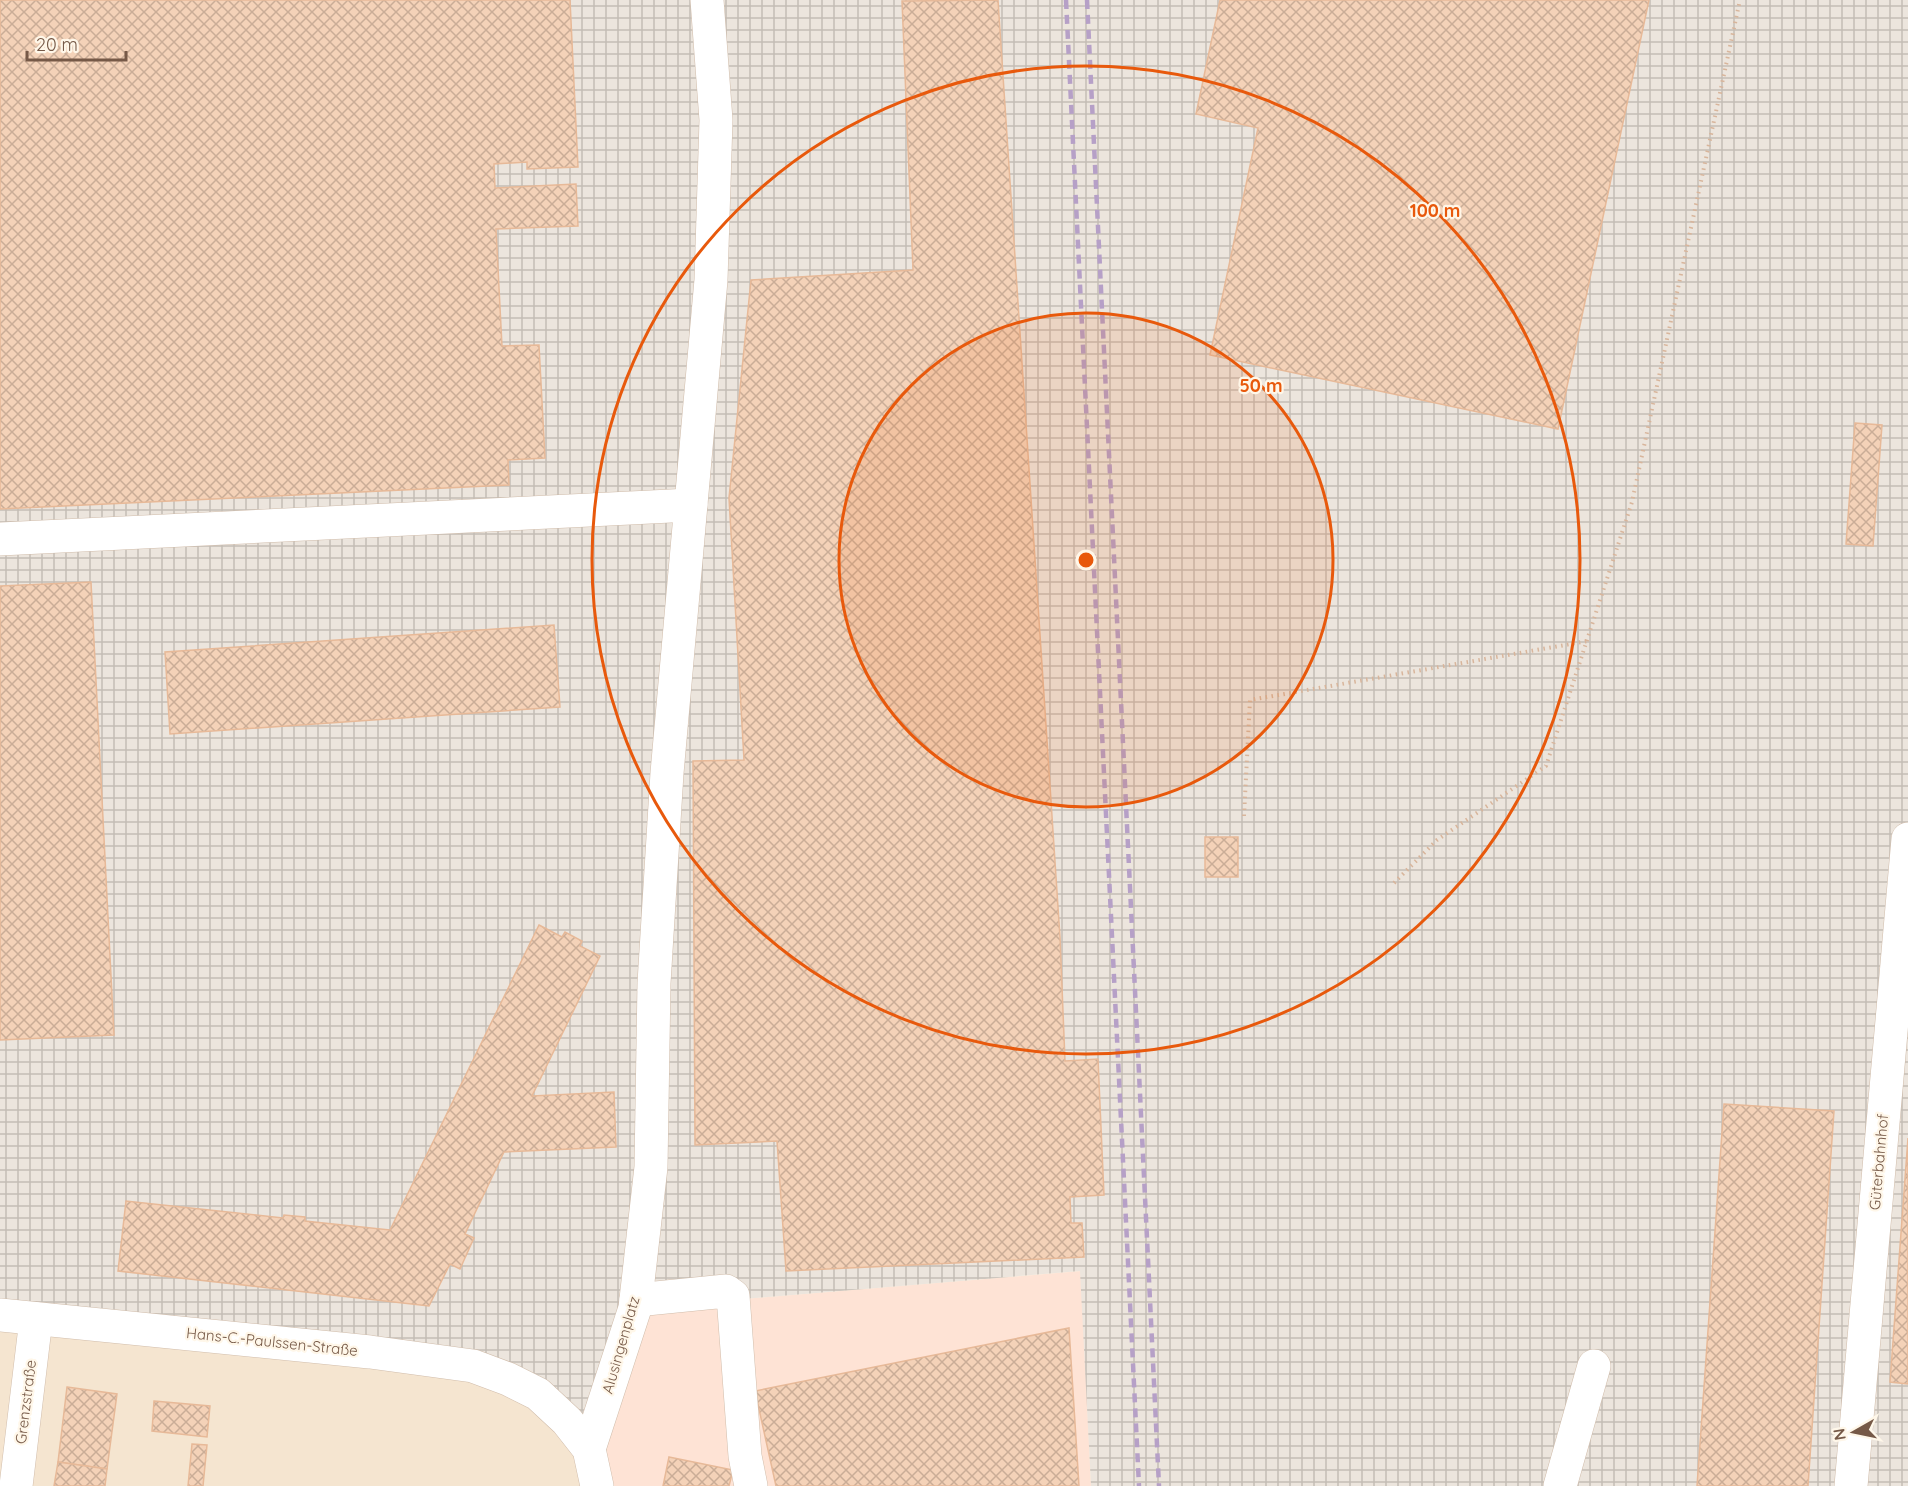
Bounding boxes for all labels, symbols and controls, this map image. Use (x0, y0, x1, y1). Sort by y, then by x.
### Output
scale bar (27, 24, 126, 62)
text: 20 m (36, 33, 78, 56)
text: 100 m (1410, 199, 1460, 222)
text: 50 m (1239, 374, 1283, 397)
centre of rings (1076, 550, 1096, 570)
street label: Güterbahnhof (1865, 1112, 1892, 1211)
street label: Alusingenplatz (598, 1294, 644, 1396)
street label: Hans-C.-Paulssen-Straße (185, 1323, 359, 1360)
street label: Grenzstraße (11, 1359, 40, 1445)
north arrow (1824, 1402, 1884, 1462)
text: N (1828, 1427, 1850, 1442)

